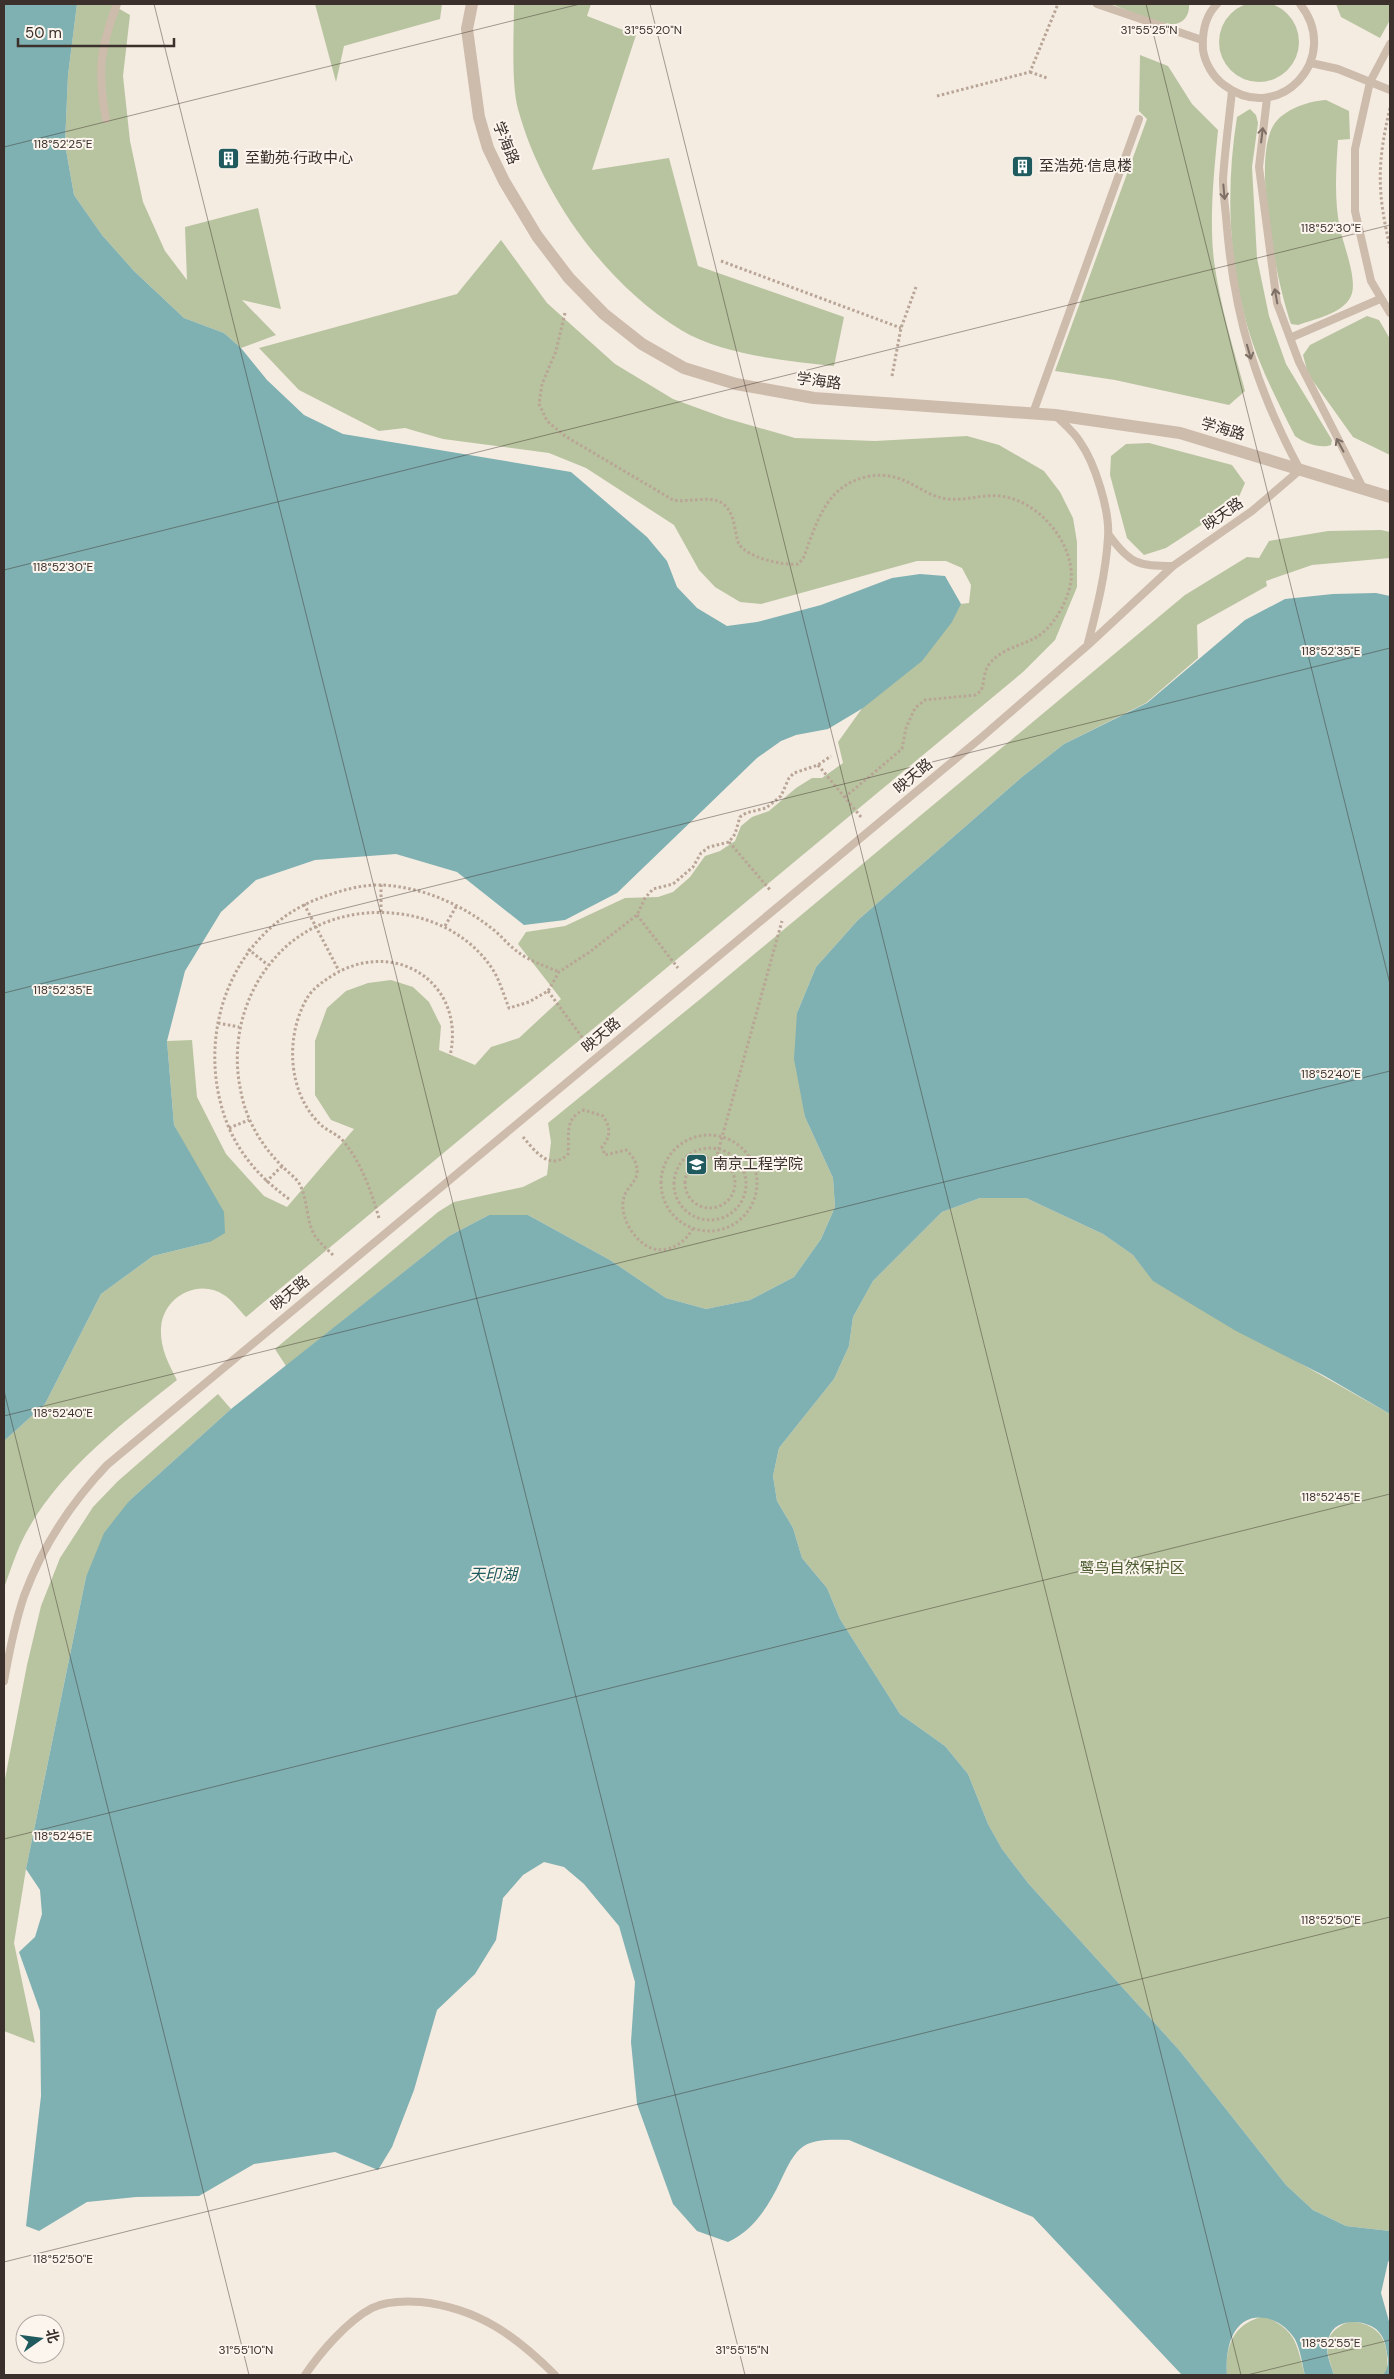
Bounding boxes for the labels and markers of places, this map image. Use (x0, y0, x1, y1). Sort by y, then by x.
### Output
building icon: 至勤苑·行政中心 (217, 146, 241, 170)
place label: 至勤苑·行政中心 (245, 148, 353, 168)
building icon: 至浩苑·信息楼 (1011, 154, 1035, 178)
place label: 至浩苑·信息楼 (1039, 156, 1132, 176)
school or university icon: 南京工程学院 (685, 1152, 709, 1176)
place label: 南京工程学院 (713, 1154, 803, 1174)

